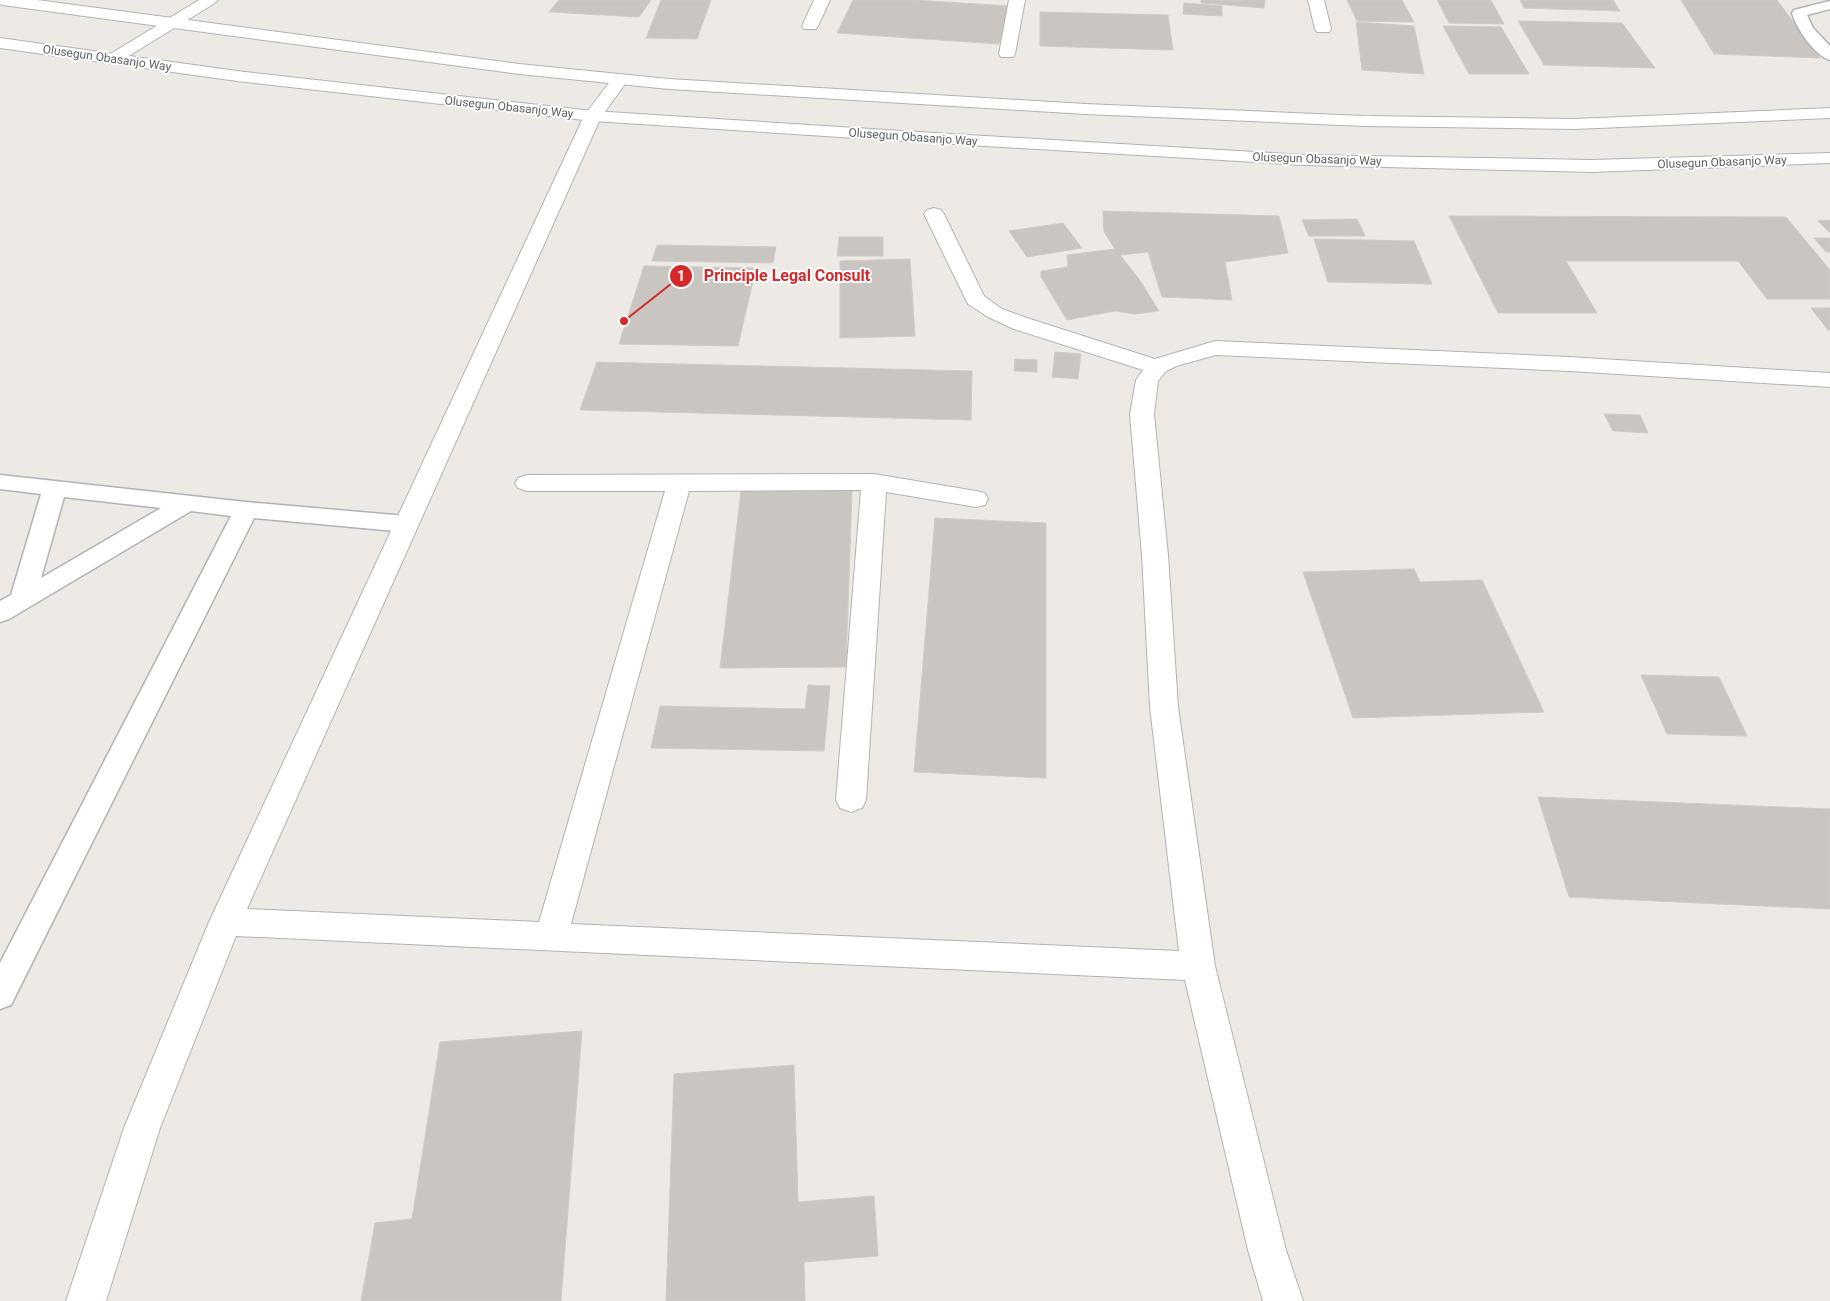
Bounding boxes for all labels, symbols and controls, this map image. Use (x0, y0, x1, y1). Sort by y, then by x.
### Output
street label: Olusegun Obasanjo Way (42, 42, 172, 74)
street label: Olusegun Obasanjo Way (444, 93, 574, 121)
street label: Olusegun Obasanjo Way (848, 126, 978, 149)
street label: Olusegun Obasanjo Way (1252, 150, 1382, 168)
street label: Olusegun Obasanjo Way (1657, 153, 1787, 171)
callout: Principle Legal Consult (668, 260, 880, 291)
text: Principle Legal Consult (704, 266, 871, 285)
text: 1 (677, 267, 685, 285)

